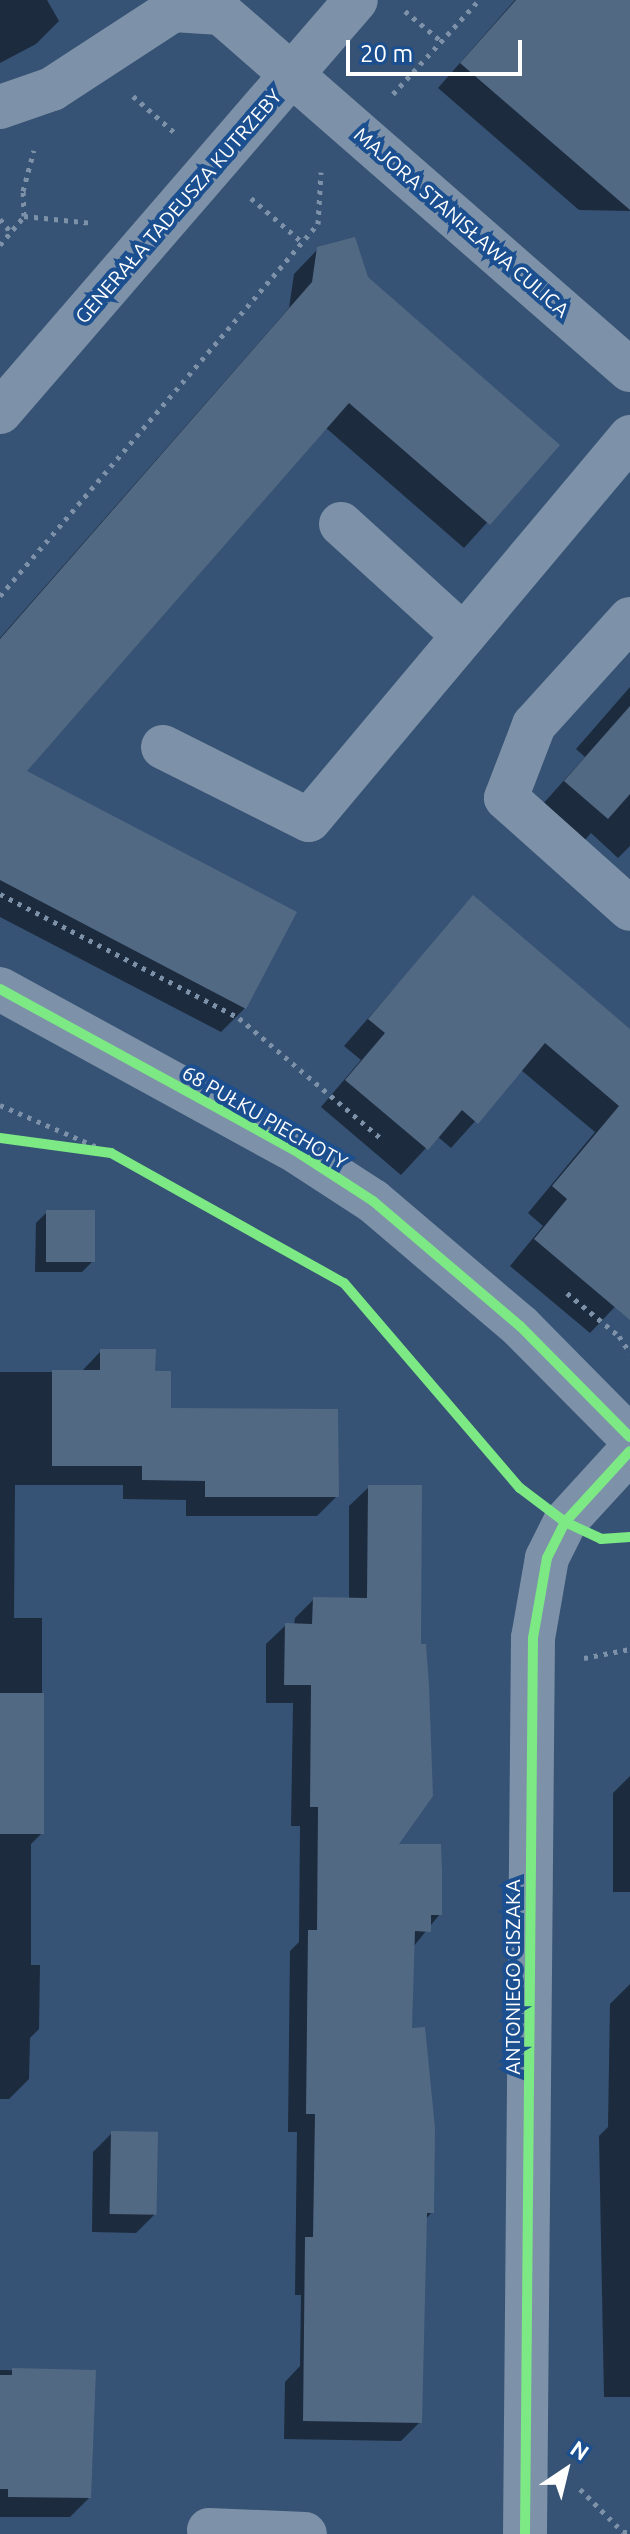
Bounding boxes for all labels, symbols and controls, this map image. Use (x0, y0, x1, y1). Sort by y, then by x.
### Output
scale bar (350, 24, 526, 74)
text: 20 m (360, 40, 413, 67)
street label: GENERAŁA TADEUSZA KUTRZEBY (70, 84, 286, 328)
street label: MAJORA STANISŁAWA CULICA (350, 122, 574, 322)
street label: 68 PUŁKU PIECHOTY (178, 1060, 352, 1174)
street label: ANTONIEGO CISZAKA (500, 1879, 524, 2075)
north arrow (526, 2430, 606, 2510)
text: N (566, 2435, 594, 2465)

